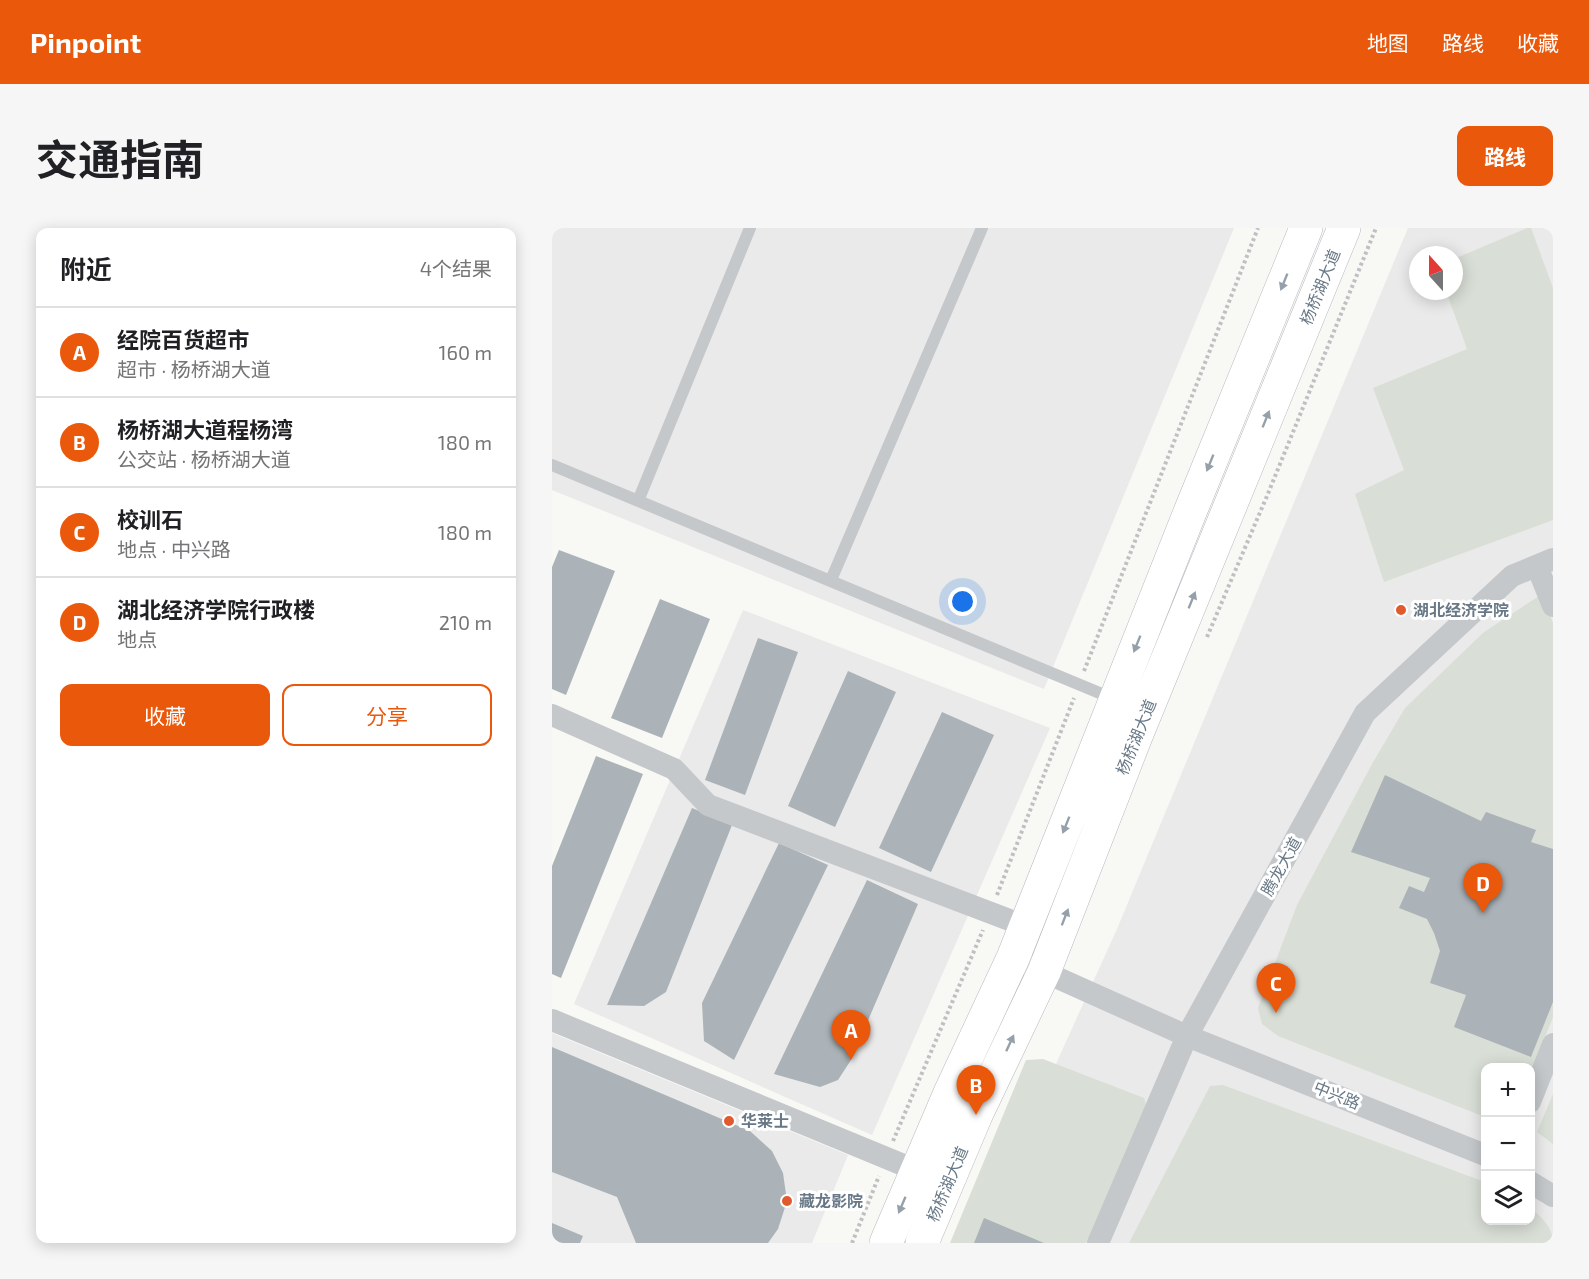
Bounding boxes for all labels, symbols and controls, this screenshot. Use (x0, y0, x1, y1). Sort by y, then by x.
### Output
text: Pinpoint (30, 25, 141, 59)
text: 地图 (1367, 30, 1409, 55)
text: 路线 (1442, 30, 1484, 55)
text: 收藏 (1517, 30, 1559, 55)
button: 路线 (1457, 126, 1553, 186)
text: 交通指南 (36, 133, 204, 183)
street label: 杨桥湖大道 (1296, 246, 1343, 327)
north arrow (1409, 246, 1463, 300)
text: 附近 (60, 253, 112, 284)
text: 4个结果 (420, 256, 492, 280)
one-way arrow (1279, 273, 1288, 291)
text: 经院百货超市 (117, 326, 249, 352)
text: A (73, 340, 86, 364)
text: 160 m (439, 340, 492, 364)
text: 超市 · 杨桥湖大道 (117, 357, 271, 381)
one-way arrow (1262, 410, 1271, 428)
text: 杨桥湖大道程杨湾 (117, 416, 293, 442)
text: B (73, 430, 86, 454)
text: 180 m (438, 430, 492, 454)
text: 公交站 · 杨桥湖大道 (117, 447, 291, 471)
one-way arrow (1205, 454, 1215, 472)
text: 校训石 (117, 506, 183, 532)
text: C (74, 520, 85, 544)
text: 180 m (438, 520, 492, 544)
text: 地点 · 中兴路 (117, 537, 231, 561)
your location (948, 587, 977, 616)
one-way arrow (1187, 590, 1197, 608)
text: 湖北经济学院行政楼 (117, 596, 315, 622)
place label: 湖北经济学院 (1413, 600, 1509, 619)
marker: 湖北经济学院 (1394, 603, 1408, 617)
text: D (73, 610, 86, 634)
text: 210 m (439, 610, 492, 634)
text: 地点 (117, 627, 157, 651)
one-way arrow (1132, 635, 1142, 653)
button: 收藏 (60, 684, 270, 746)
button: 分享 (282, 684, 492, 746)
street label: 杨桥湖大道 (1112, 696, 1159, 777)
one-way arrow (1060, 816, 1070, 834)
street label: 腾龙大道 (1257, 833, 1304, 898)
pin: D (1464, 864, 1502, 913)
one-way arrow (1061, 908, 1070, 926)
pin: C (1256, 964, 1296, 1013)
pin: A (832, 1010, 870, 1060)
one-way arrow (1006, 1035, 1015, 1052)
map controls (1481, 1063, 1535, 1225)
button: + (1481, 1063, 1535, 1117)
pin: B (956, 1066, 996, 1115)
street label: 中兴路 (1311, 1077, 1363, 1112)
place label: 华莱士 (741, 1111, 789, 1130)
marker: 华莱士 (722, 1114, 736, 1128)
button: − (1481, 1117, 1535, 1171)
street label: 杨桥湖大道 (922, 1143, 971, 1224)
button: layers (1481, 1171, 1535, 1225)
place label: 藏龙影院 (799, 1191, 863, 1210)
marker: 藏龙影院 (780, 1194, 794, 1208)
one-way arrow (898, 1196, 907, 1213)

